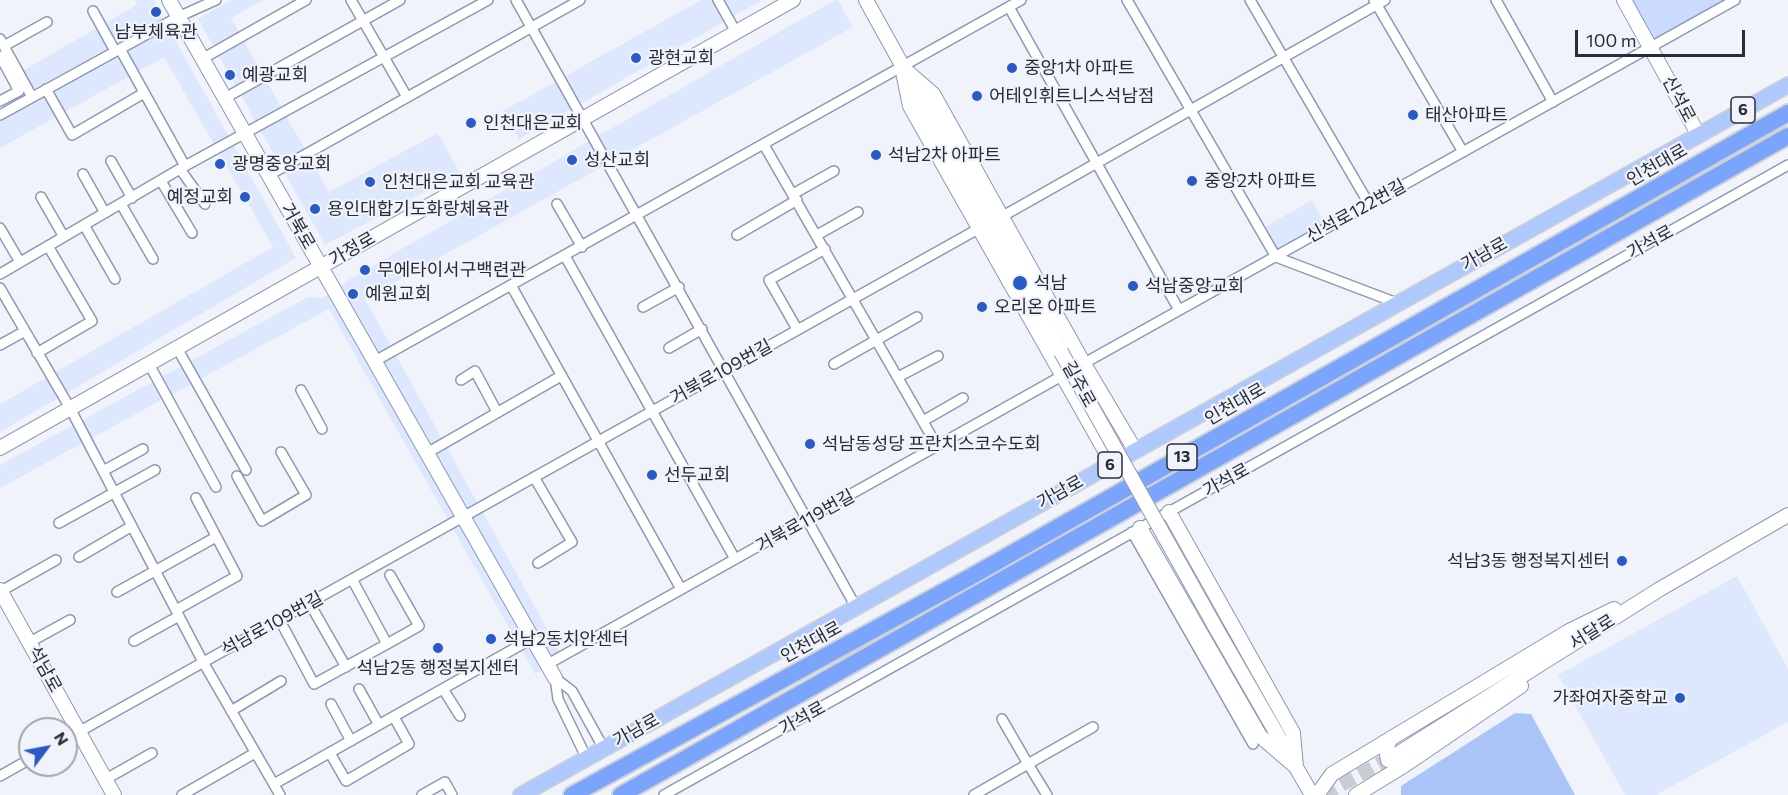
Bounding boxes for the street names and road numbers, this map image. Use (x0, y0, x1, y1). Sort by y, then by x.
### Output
street label: 신석로 (1658, 72, 1700, 126)
road number: 6 (1731, 97, 1755, 123)
street label: 인천대로 (1623, 139, 1691, 191)
street label: 신석로122번길 (1302, 175, 1410, 247)
street label: 거북로 (276, 199, 320, 253)
street label: 가석로 (1623, 221, 1677, 263)
street label: 가정로 (325, 227, 379, 271)
street label: 가남로 (1457, 233, 1511, 275)
street label: 거북로109번길 (666, 335, 776, 409)
street label: 길주로 (1058, 357, 1100, 411)
street label: 인천대로 (1201, 378, 1269, 430)
road number: 13 (1167, 444, 1197, 470)
road number: 6 (1098, 452, 1122, 478)
street label: 가석로 (1199, 459, 1253, 501)
street label: 가남로 (1033, 471, 1087, 513)
street label: 거북로119번길 (752, 485, 858, 557)
street label: 석남로109번길 (217, 587, 327, 661)
street label: 서달로 (1565, 610, 1619, 654)
street label: 인천대로 (777, 616, 845, 668)
street label: 석남로 (24, 642, 66, 696)
street label: 가석로 (775, 697, 829, 739)
street label: 가남로 (609, 709, 663, 751)

